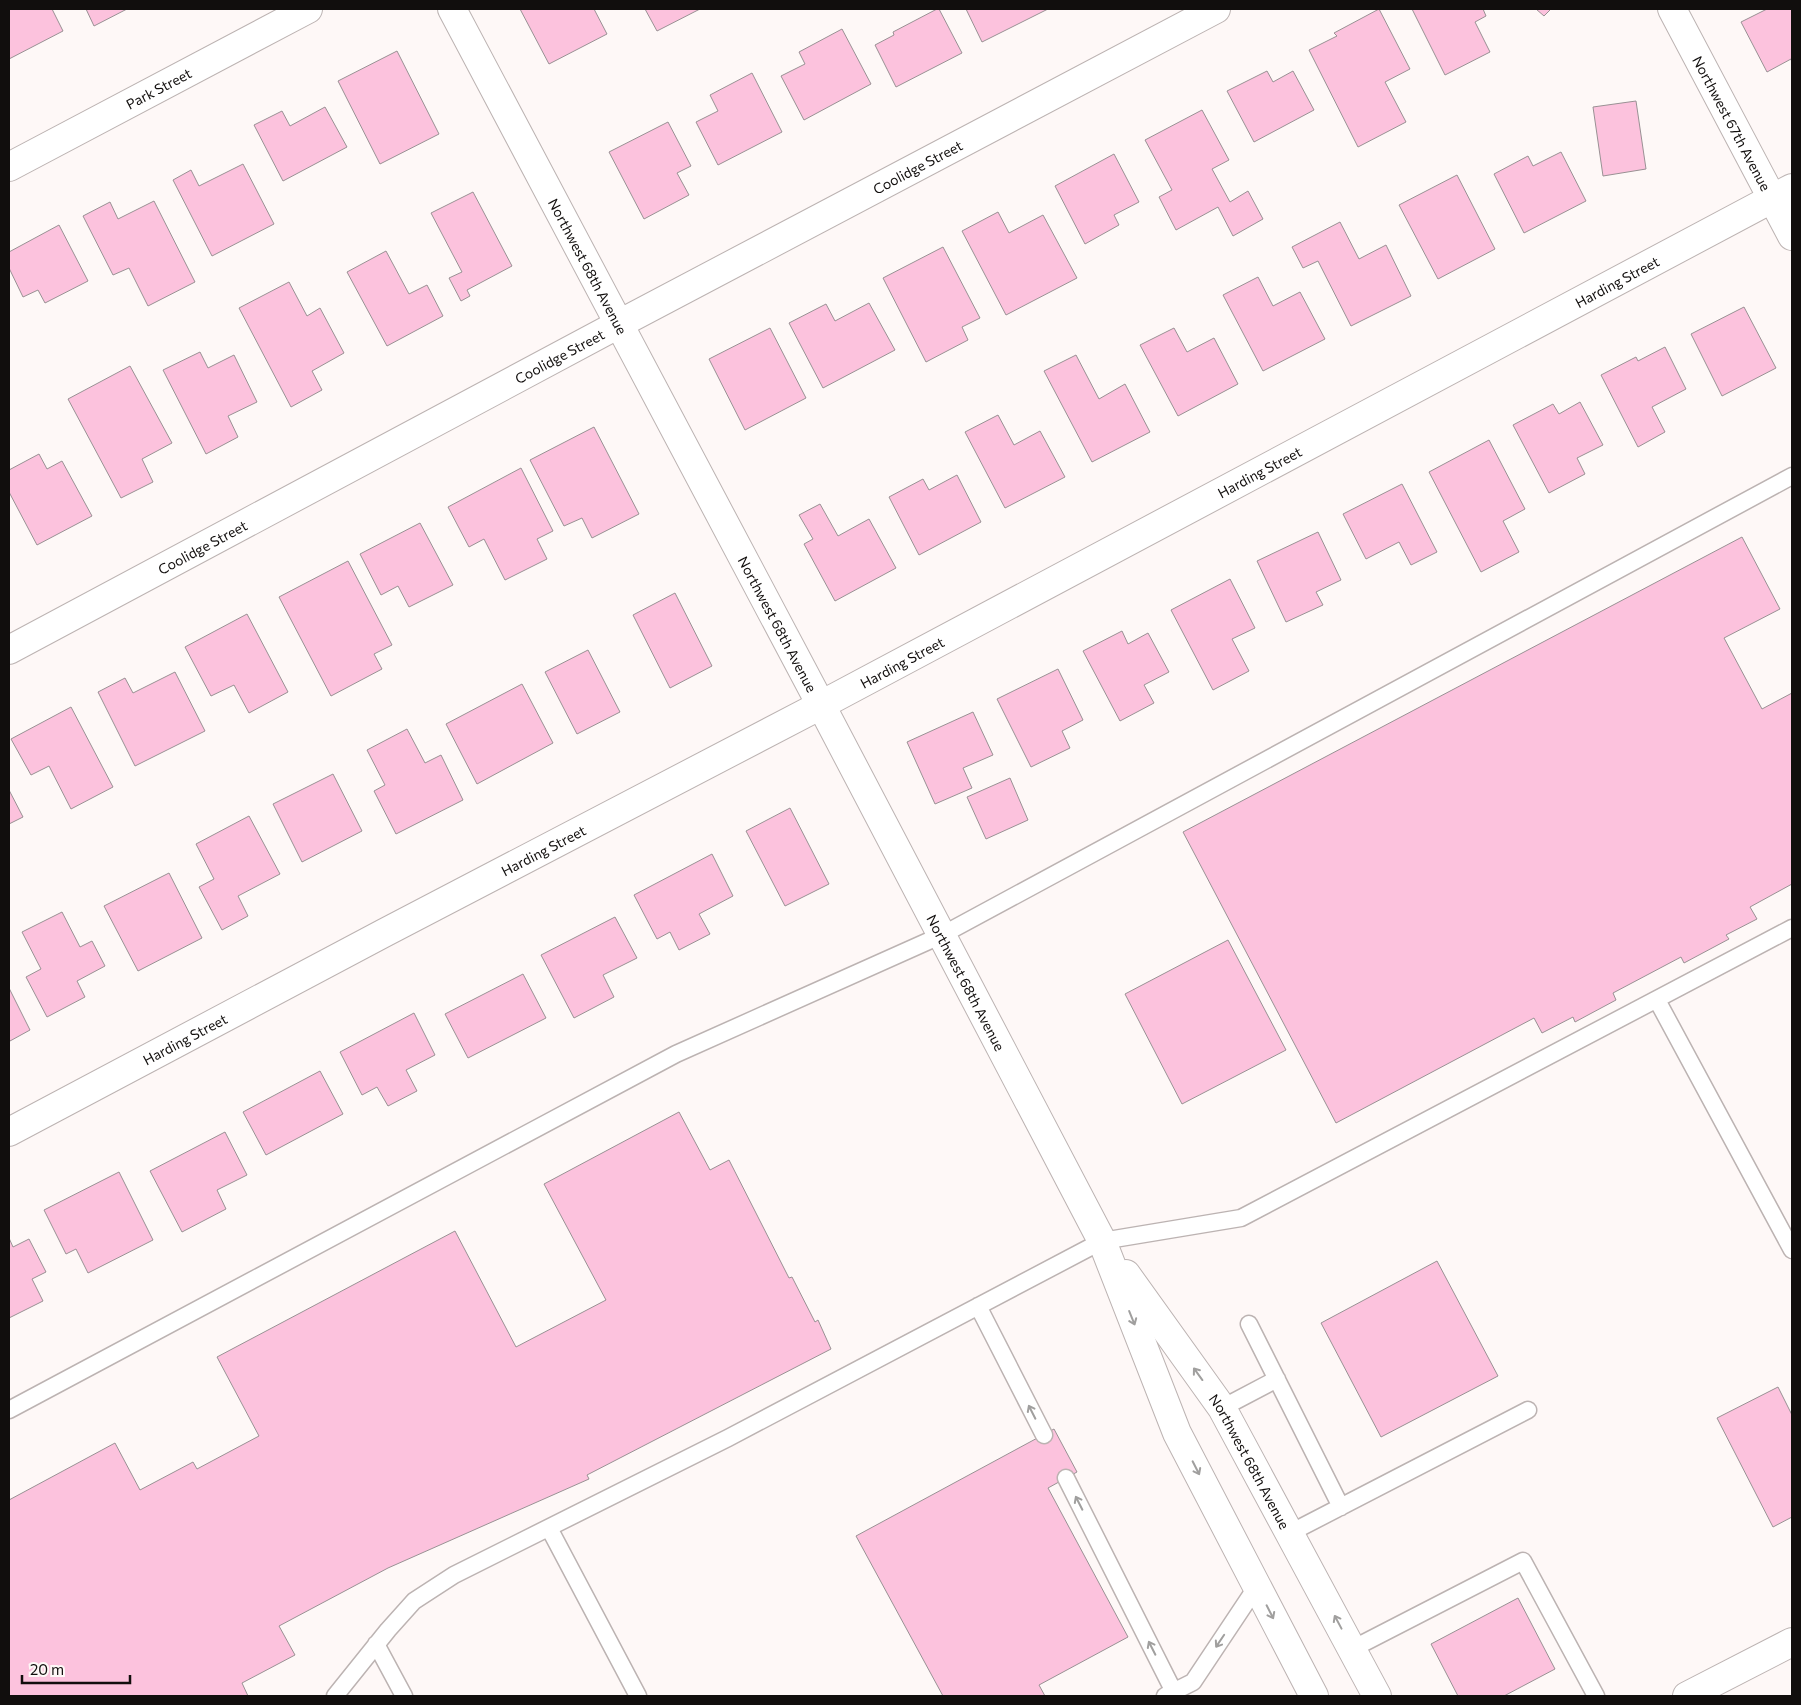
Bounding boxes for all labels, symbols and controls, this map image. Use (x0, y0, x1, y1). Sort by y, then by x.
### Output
street label: Northwest 67th Avenue (1690, 53, 1775, 193)
street label: Park Street (123, 64, 194, 112)
street label: Coolidge Street (870, 136, 965, 197)
street label: Northwest 68th Avenue (545, 195, 631, 337)
street label: Harding Street (1572, 252, 1662, 311)
street label: Coolidge Street (512, 325, 607, 387)
street label: Harding Street (1214, 442, 1304, 501)
street label: Coolidge Street (155, 516, 250, 578)
street label: Northwest 68th Avenue (735, 553, 821, 695)
street label: Harding Street (857, 633, 947, 691)
street label: Harding Street (498, 821, 588, 879)
street label: Northwest 68th Avenue (924, 911, 1009, 1053)
street label: Harding Street (140, 1009, 230, 1068)
one-way arrow (1128, 1310, 1137, 1326)
one-way arrow (1193, 1368, 1203, 1382)
street label: Northwest 68th Avenue (1206, 1390, 1294, 1532)
one-way arrow (1027, 1405, 1036, 1420)
one-way arrow (1192, 1460, 1201, 1475)
one-way arrow (1074, 1496, 1083, 1511)
one-way arrow (1266, 1604, 1275, 1619)
one-way arrow (1332, 1616, 1342, 1630)
one-way arrow (1215, 1634, 1225, 1648)
one-way arrow (1147, 1641, 1156, 1656)
scale bar (22, 1652, 130, 1684)
text: 20 m (30, 1660, 64, 1678)

